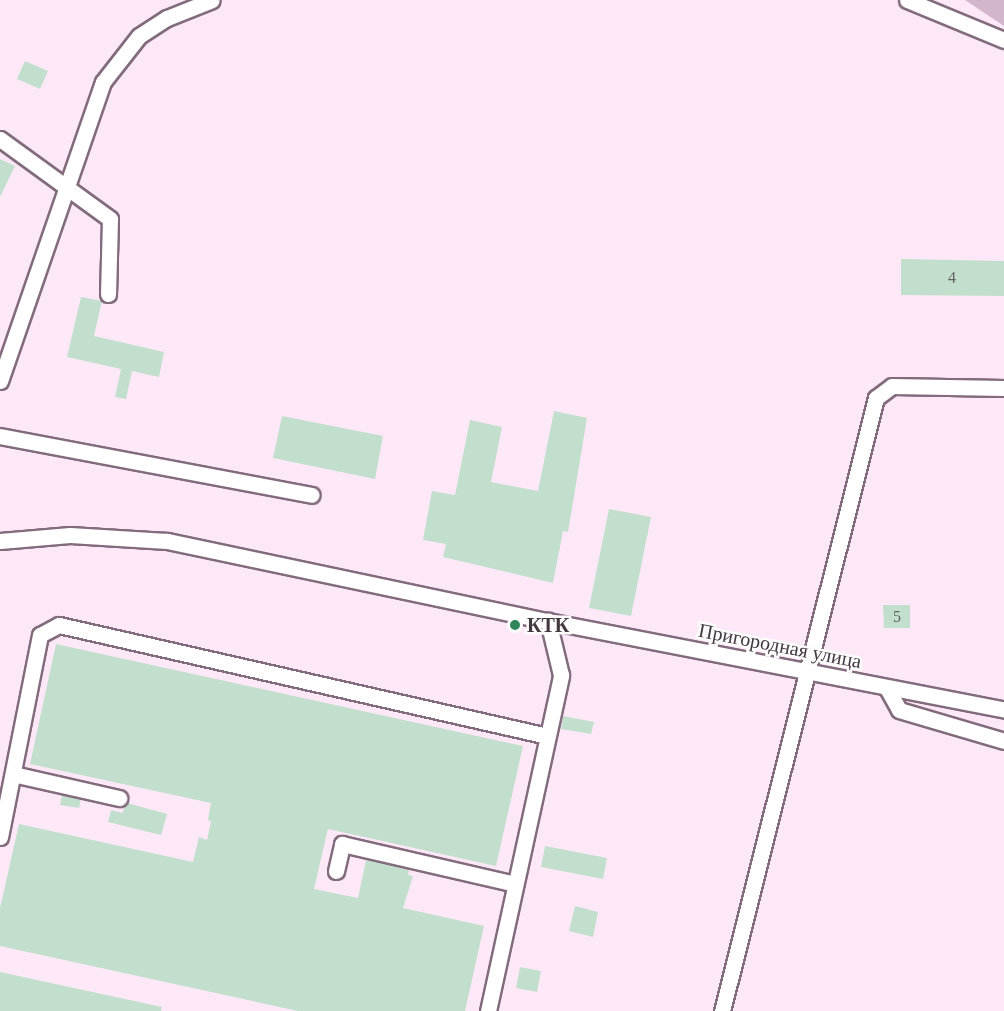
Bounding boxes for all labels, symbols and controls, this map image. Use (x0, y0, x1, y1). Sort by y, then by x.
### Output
house number: 4 (948, 268, 956, 288)
house number: 5 (893, 607, 901, 627)
place label: КТК (527, 613, 569, 637)
marker: КТК (508, 618, 522, 632)
street label: Пригородная улица (696, 618, 864, 674)

